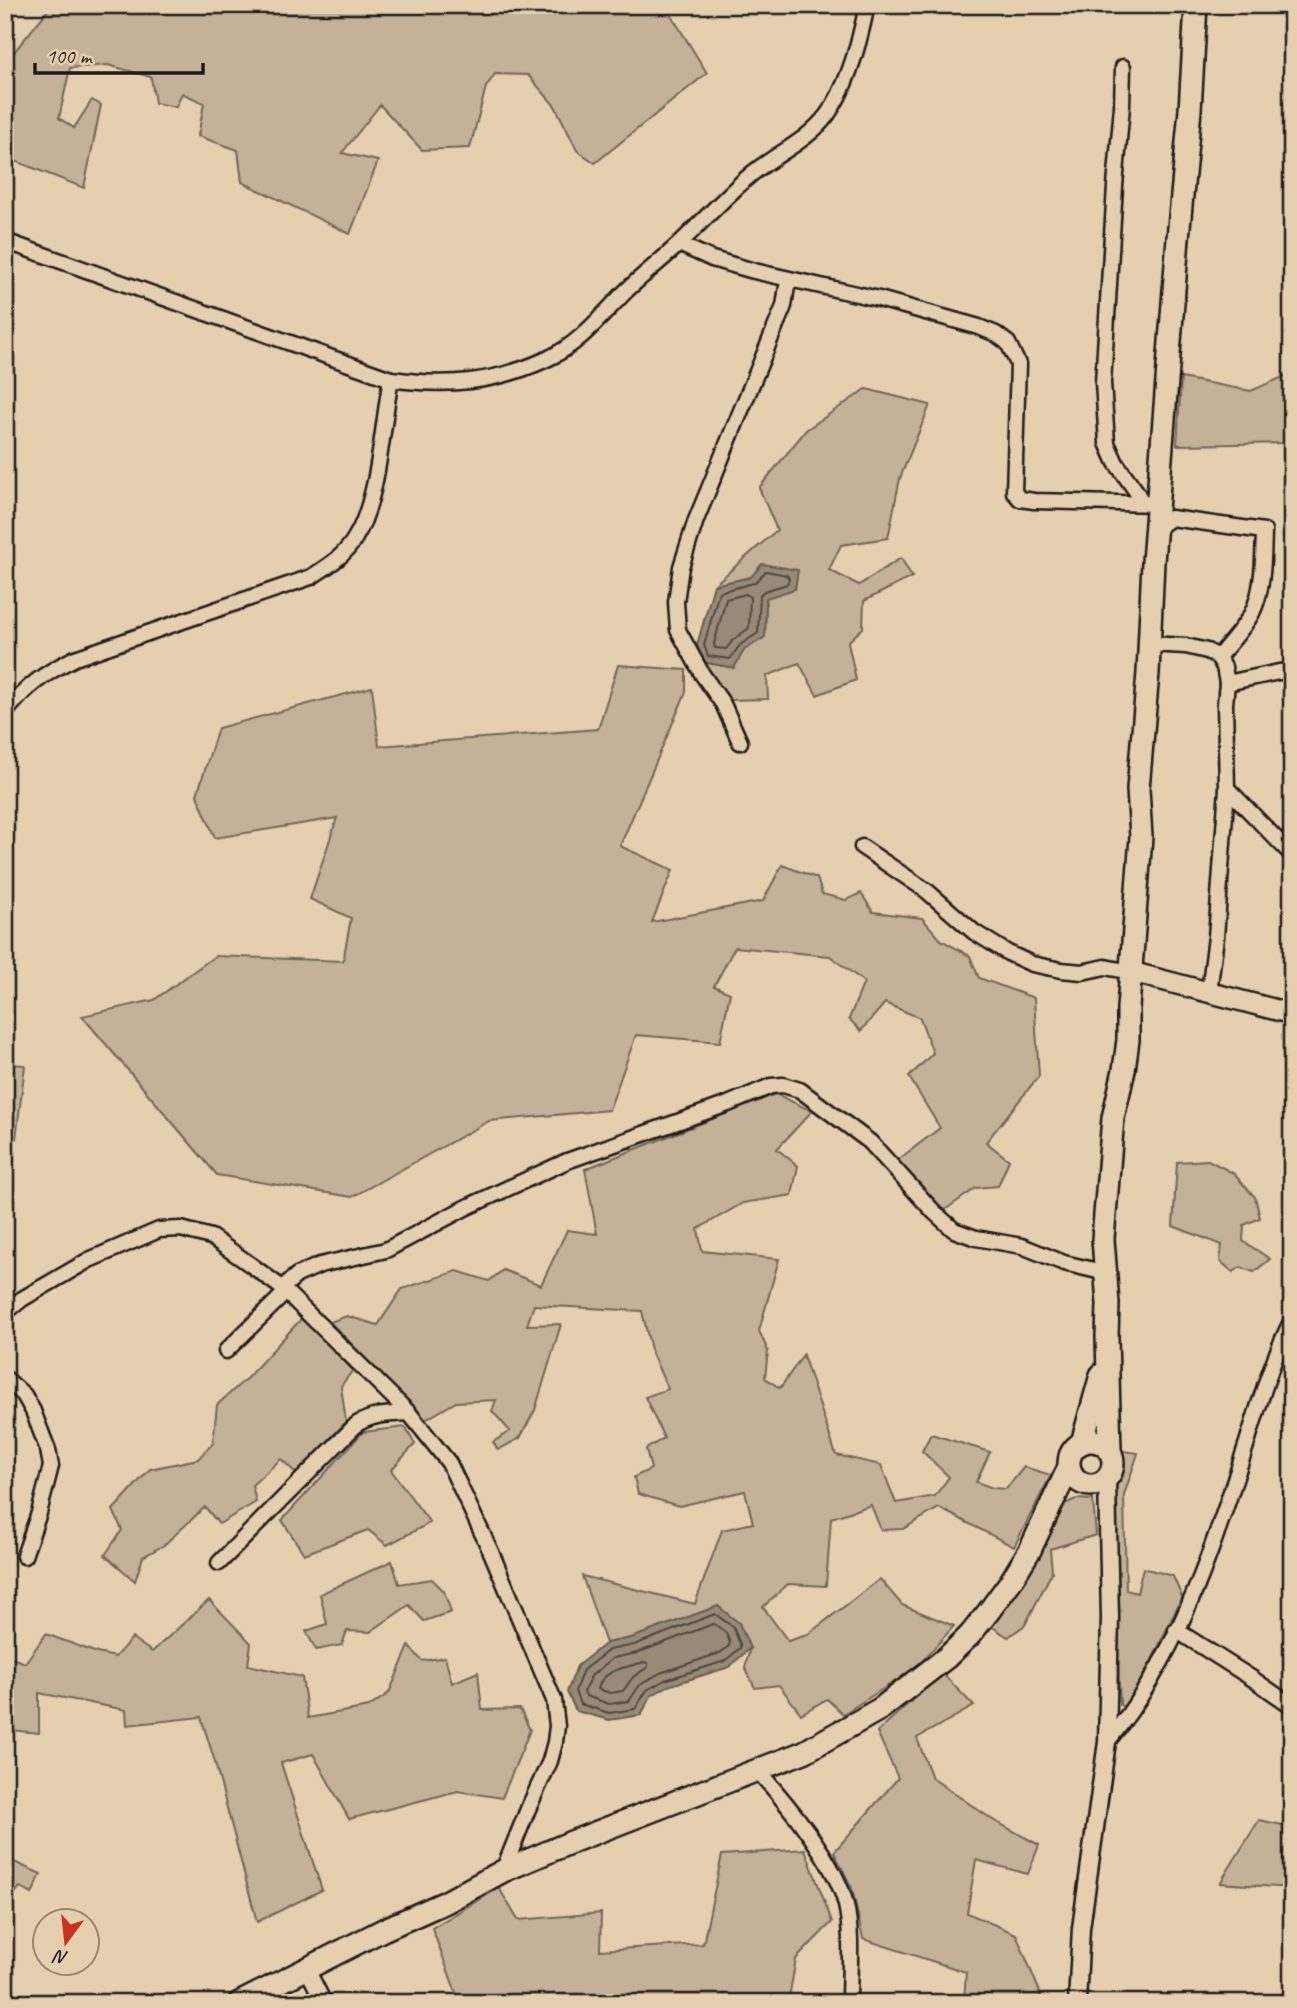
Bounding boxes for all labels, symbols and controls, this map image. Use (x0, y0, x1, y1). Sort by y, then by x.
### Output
scale bar (35, 32, 203, 76)
text: 100 m (46, 43, 93, 69)
north arrow (32, 1906, 102, 1976)
text: N (50, 1944, 71, 1971)

